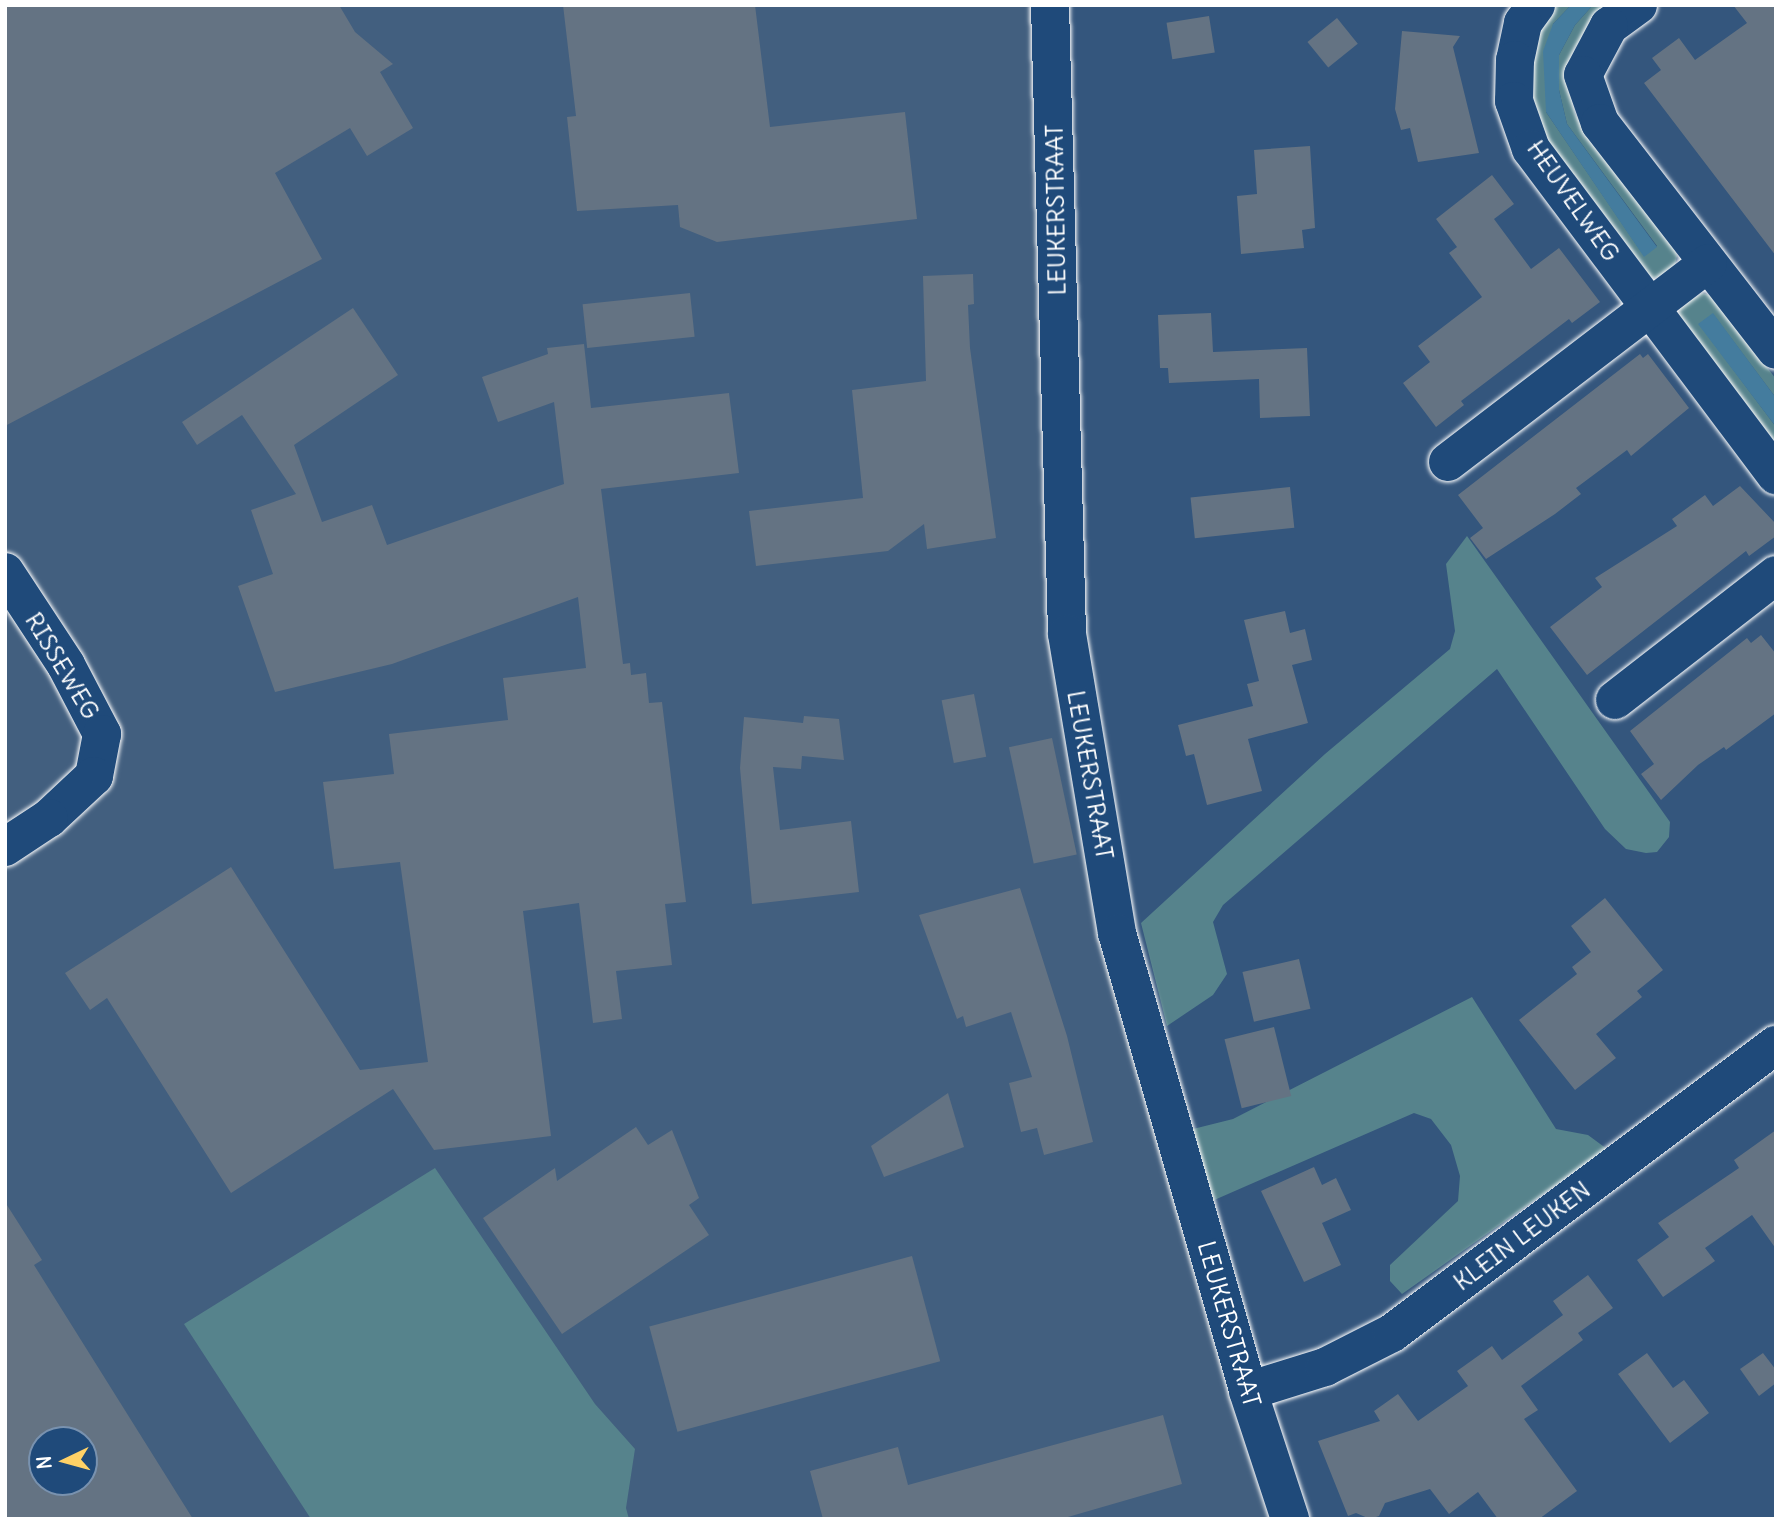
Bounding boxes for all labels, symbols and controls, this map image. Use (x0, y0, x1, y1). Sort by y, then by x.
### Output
street label: LEUKERSTRAAT (1040, 124, 1072, 296)
street label: HEUVELWEG (1521, 135, 1625, 267)
street label: RISSEWEG (19, 607, 105, 725)
street label: LEUKERSTRAAT (1061, 688, 1119, 862)
street label: KLEIN LEUKEN (1448, 1175, 1596, 1297)
street label: LEUKERSTRAAT (1192, 1238, 1266, 1410)
north arrow (28, 1426, 98, 1496)
text: N (32, 1455, 57, 1470)

